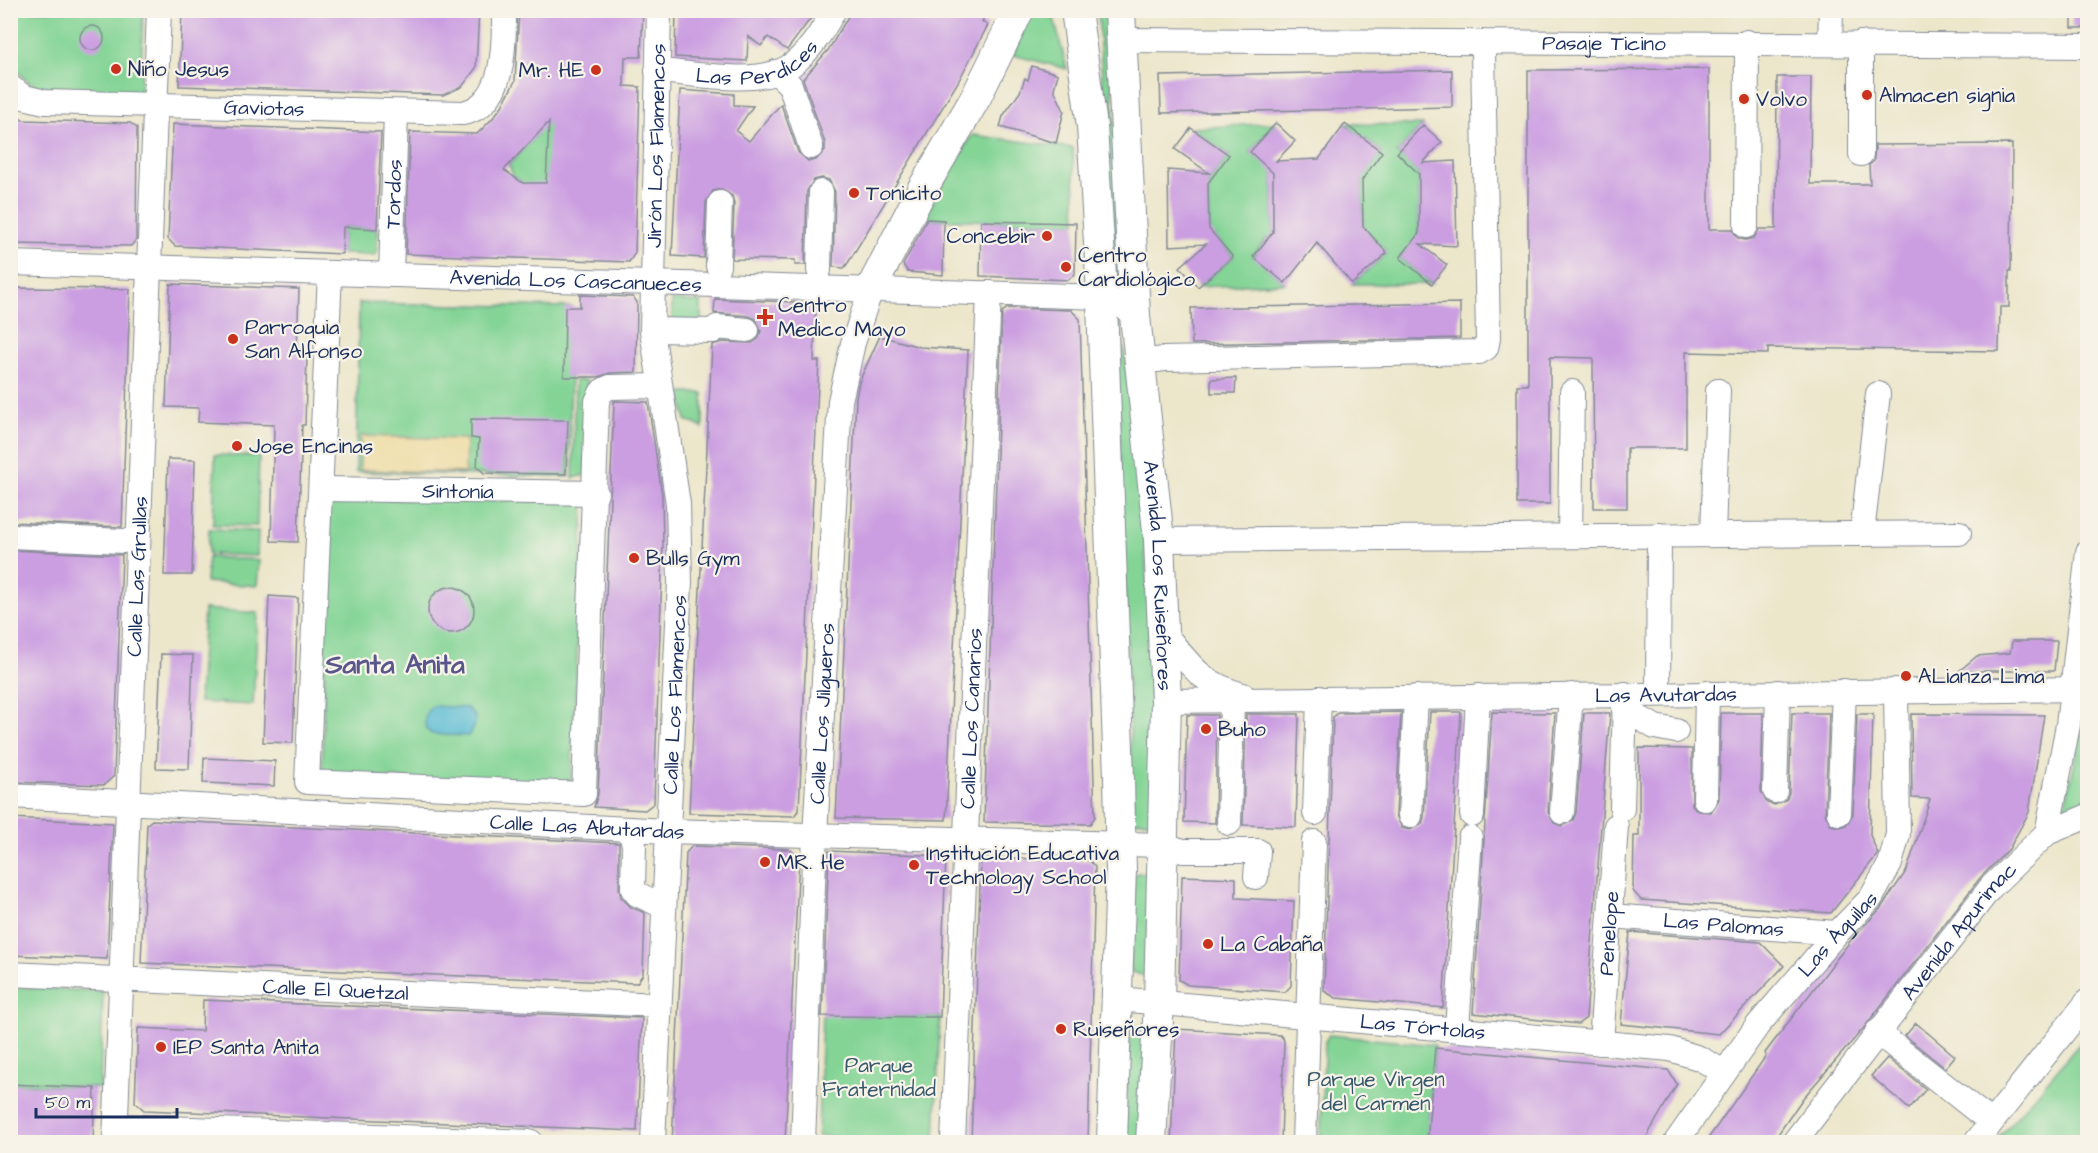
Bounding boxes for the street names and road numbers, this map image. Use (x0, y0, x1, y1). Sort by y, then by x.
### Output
street label: Pasaje Ticino (1542, 29, 1666, 58)
street label: Las Perdices (694, 34, 825, 93)
street label: Jirón Los Flamencos (640, 43, 673, 248)
street label: Gaviotas (223, 93, 305, 124)
street label: Tordos (378, 159, 410, 229)
street label: Avenida Los Cascanueces (449, 263, 702, 300)
street label: Avenida Los Ruiseñores (1136, 459, 1180, 691)
street label: Sintonía (422, 476, 494, 507)
street label: Calle Las Grullas (120, 496, 155, 657)
street label: Calle Los Flamencos (656, 594, 694, 795)
street label: Calle Los Jilgueros (803, 622, 842, 805)
street label: Calle Los Canarios (953, 627, 990, 810)
street label: Las Avutardas (1595, 680, 1737, 710)
street label: Calle Las Abutardas (489, 808, 685, 846)
street label: Avenida Apurimac (1895, 855, 2024, 1006)
street label: Las Águilas (1791, 885, 1885, 983)
street label: Penelope (1592, 890, 1627, 977)
street label: Las Palomas (1662, 906, 1785, 944)
street label: Calle El Quetzal (262, 972, 409, 1008)
street label: Las Tórtolas (1359, 1007, 1487, 1047)

